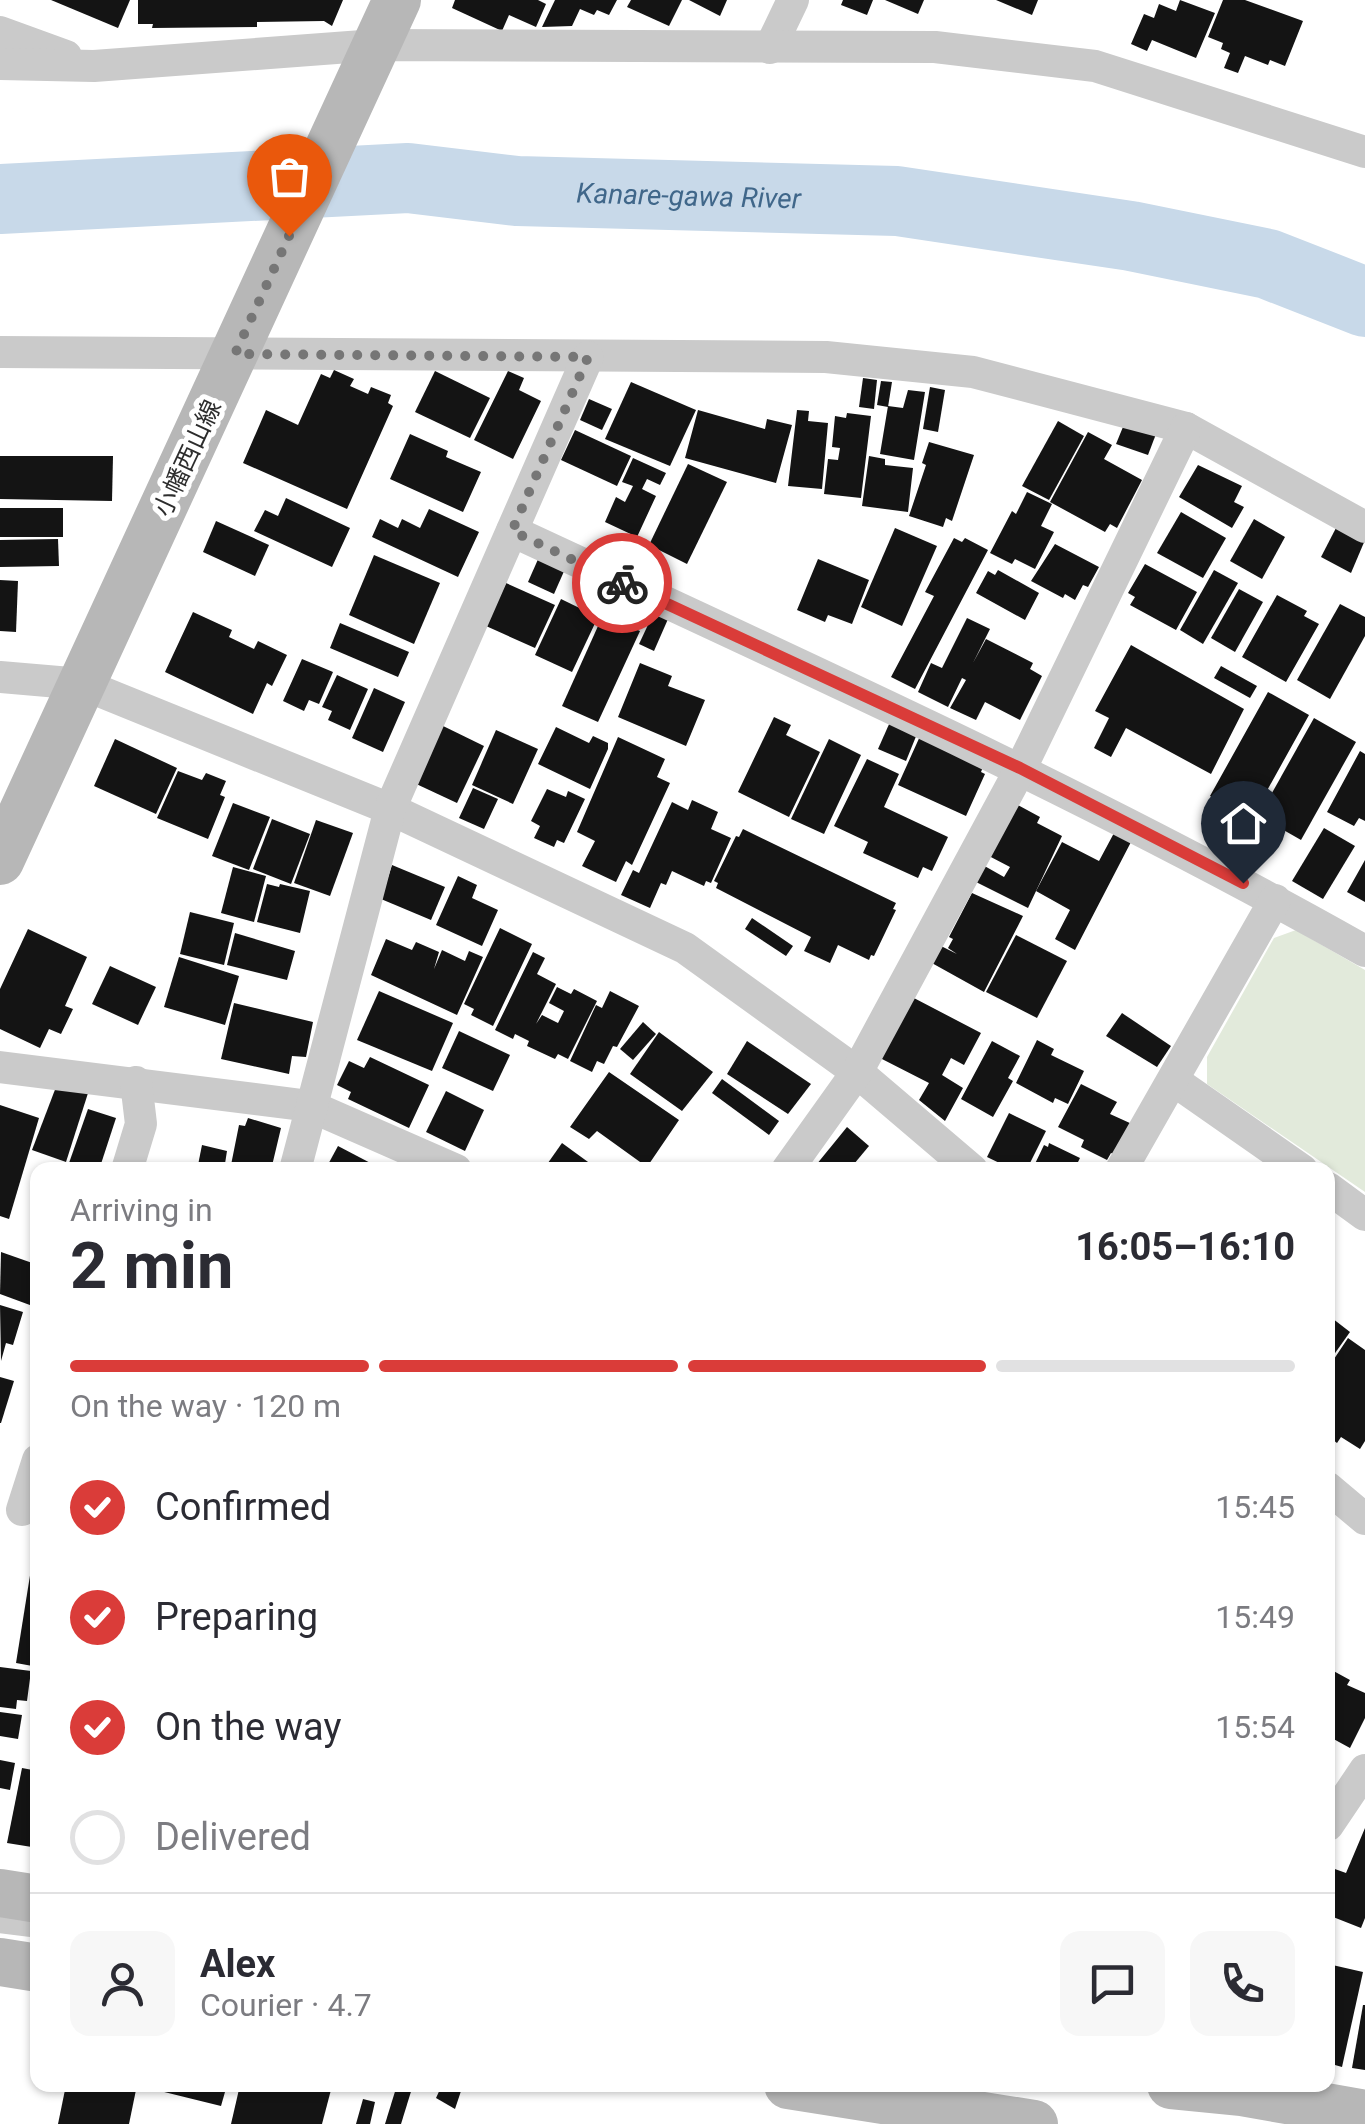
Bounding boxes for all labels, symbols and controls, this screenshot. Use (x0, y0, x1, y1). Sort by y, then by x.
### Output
pin (247, 134, 332, 237)
icon: bag (262, 149, 317, 204)
water label: Kanare-gawa River (576, 177, 802, 215)
street label: 小幡西山線 (148, 395, 227, 521)
courier (572, 533, 672, 633)
icon: bike (595, 556, 650, 611)
pin (1201, 781, 1286, 884)
icon: home (1216, 796, 1271, 851)
text: Arriving in (70, 1191, 213, 1229)
text: 16:05–16:10 (1075, 1225, 1295, 1269)
text: 2 min (70, 1228, 233, 1304)
text: On the way · 120 m (70, 1387, 341, 1425)
icon: check (70, 1480, 125, 1535)
text: Confirmed (155, 1485, 331, 1529)
text: 15:45 (1215, 1488, 1295, 1526)
icon: check (70, 1590, 125, 1645)
text: Preparing (155, 1595, 318, 1639)
text: 15:49 (1215, 1598, 1295, 1636)
icon: check (70, 1700, 125, 1755)
text: On the way (155, 1705, 341, 1749)
text: 15:54 (1215, 1708, 1295, 1746)
text: Delivered (155, 1815, 311, 1859)
button: person (70, 1931, 175, 2036)
button: chat (1060, 1931, 1165, 2036)
button: phone (1190, 1931, 1295, 2036)
text: Alex (200, 1942, 275, 1986)
text: Courier · 4.7 (200, 1986, 372, 2024)

